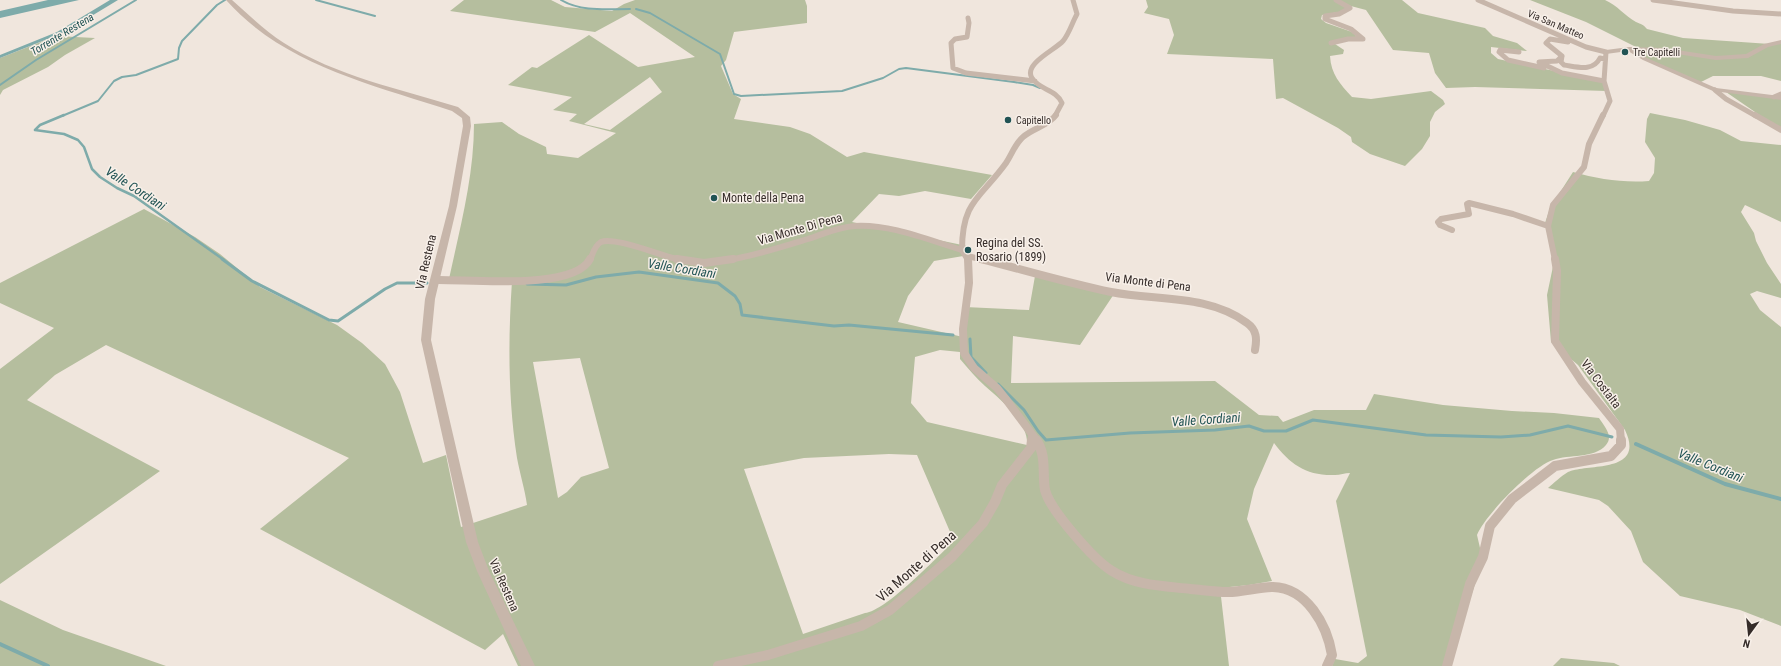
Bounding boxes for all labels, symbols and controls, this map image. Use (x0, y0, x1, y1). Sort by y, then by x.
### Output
street label: Via San Matteo (1526, 8, 1586, 41)
water label: Torrente Restena (28, 10, 96, 58)
marker: Tre Capitelli (1620, 47, 1630, 57)
place label: Tre Capitelli (1633, 47, 1680, 58)
marker: Capitello (1003, 115, 1013, 125)
place label: Capitello (1016, 115, 1051, 126)
water label: Valle Cordiani (103, 163, 169, 214)
place label: Monte della Pena (722, 191, 804, 205)
marker: Monte della Pena (709, 193, 719, 203)
street label: Via Monte Di Pena (756, 210, 844, 248)
street label: Via Restena (413, 233, 439, 291)
place label: Regina del SS. Rosario (1899) (976, 236, 1046, 264)
marker: Regina del SS. Rosario (1899) (963, 245, 973, 255)
water label: Valle Cordiani (647, 256, 717, 281)
street label: Via Monte di Pena (1104, 270, 1192, 294)
street label: Via Costalta (1578, 357, 1624, 411)
water label: Valle Cordiani (1171, 410, 1241, 429)
water label: Valle Cordiani (1676, 446, 1746, 485)
street label: Via Monte di Pena (873, 527, 959, 605)
street label: Via Restena (486, 556, 522, 614)
north arrow (1729, 614, 1769, 654)
text: N (1741, 636, 1751, 650)

